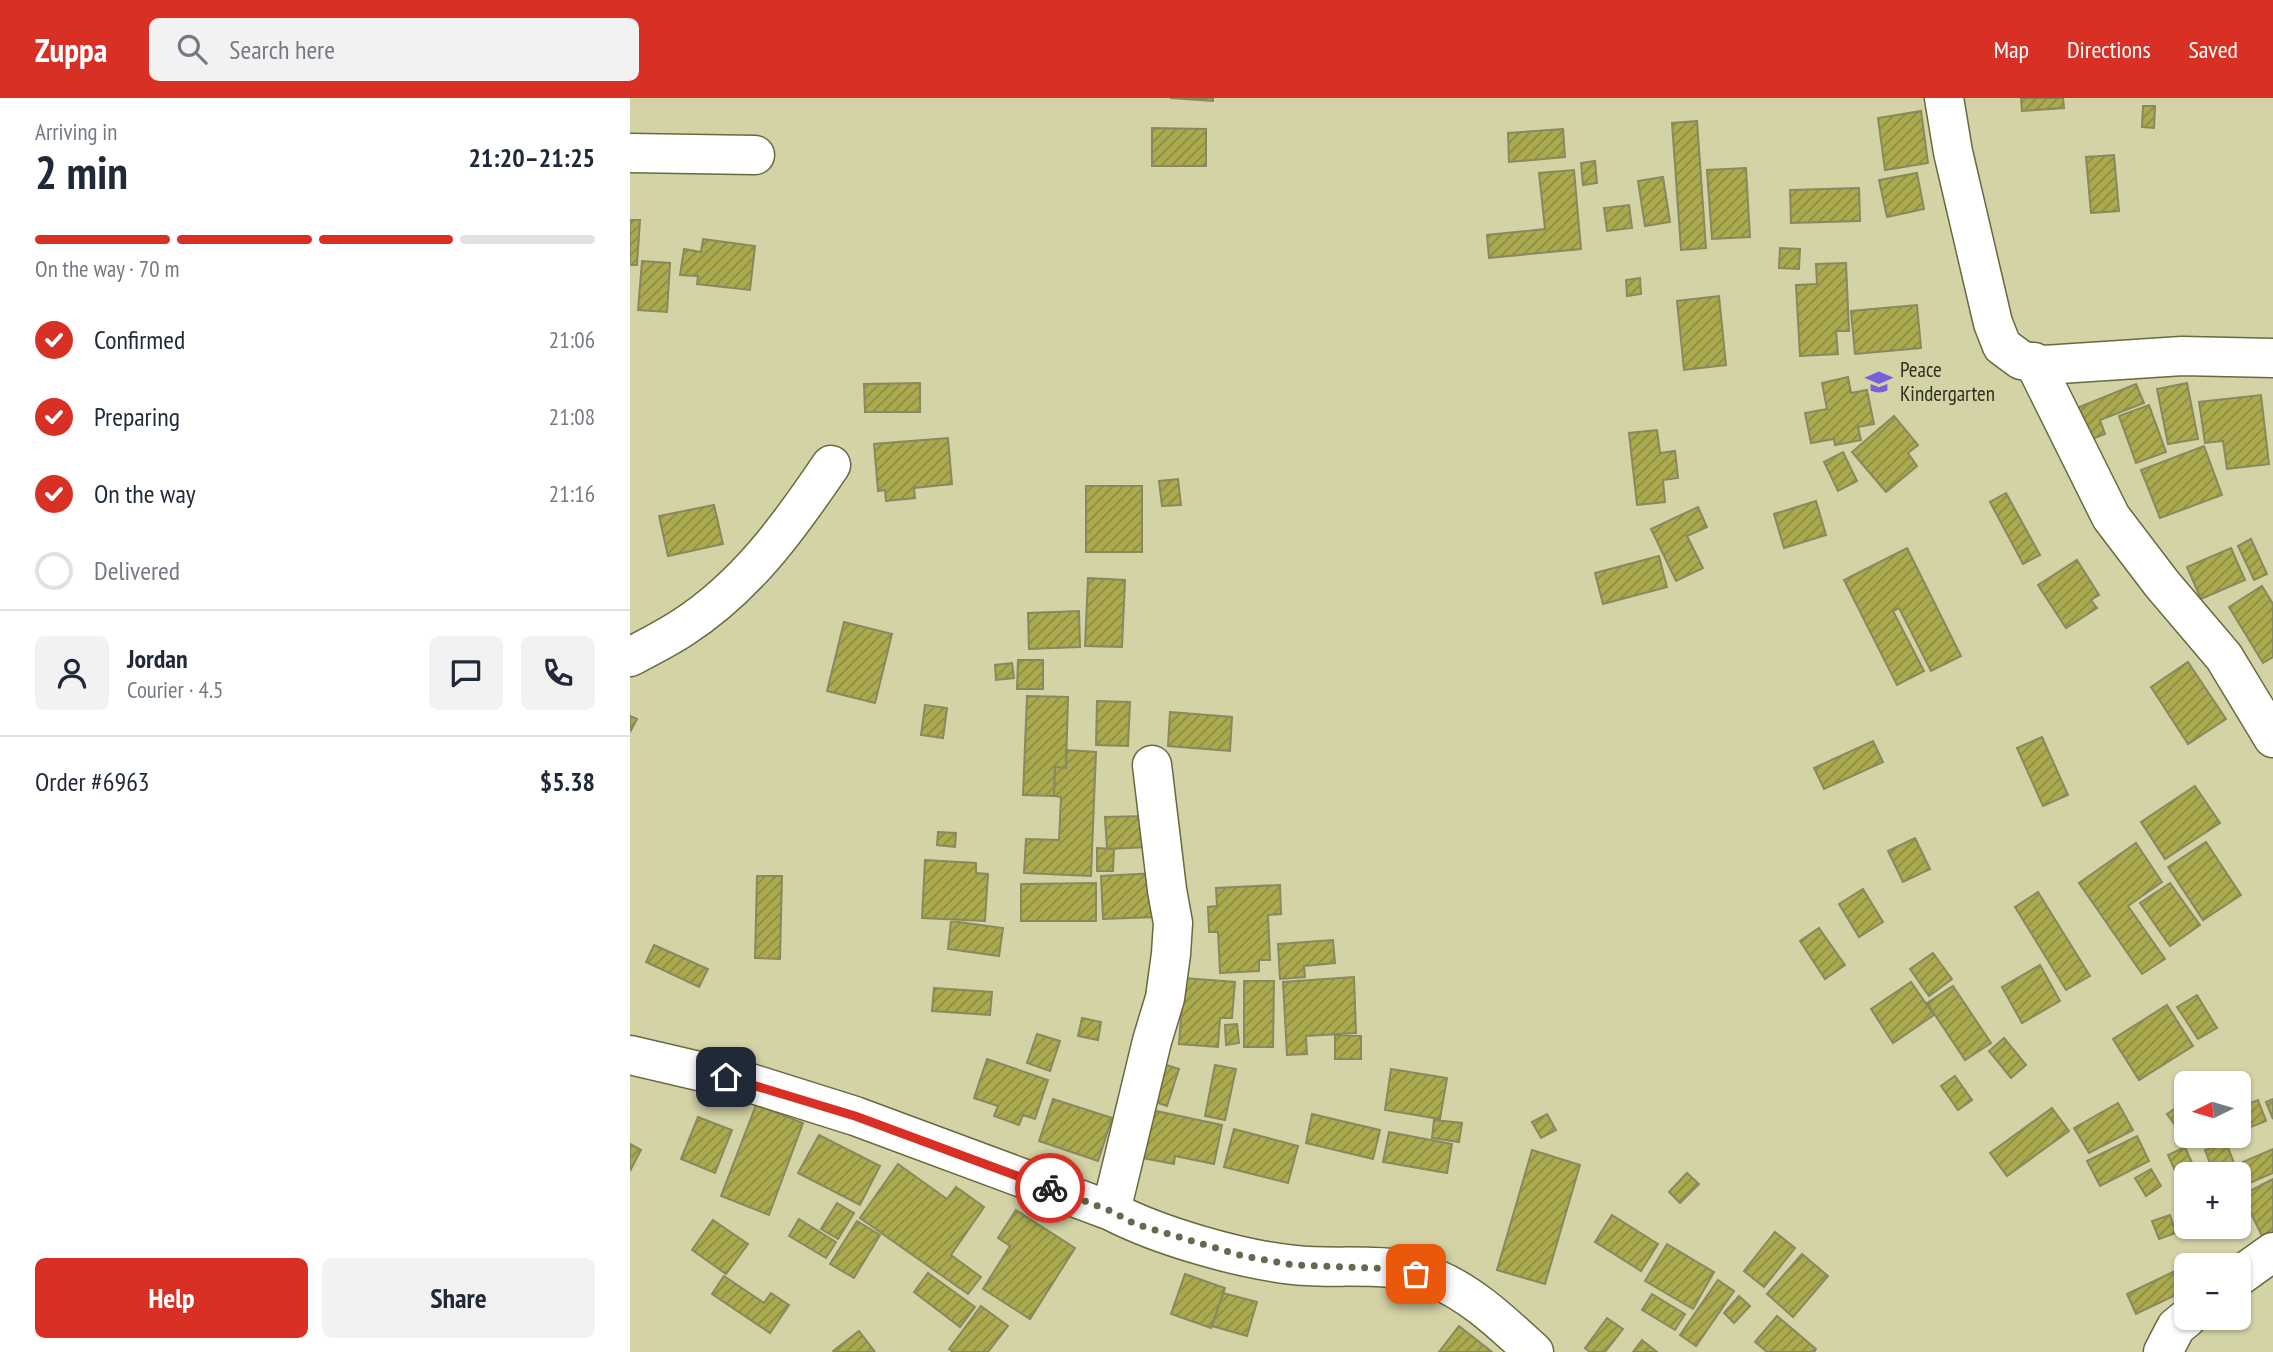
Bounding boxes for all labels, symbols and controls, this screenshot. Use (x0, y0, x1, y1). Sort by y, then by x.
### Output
search box (149, 18, 639, 81)
text: Zuppa (35, 28, 107, 71)
icon: search (173, 30, 211, 68)
text: Search here (229, 33, 335, 66)
text: Map (1994, 34, 2029, 65)
text: Directions (2067, 34, 2151, 65)
text: Saved (2189, 34, 2238, 65)
text: Arriving in (35, 117, 117, 146)
text: 21:20–21:25 (468, 141, 595, 174)
text: 2 min (35, 142, 128, 202)
text: On the way · 70 m (35, 254, 179, 283)
icon: check (35, 321, 73, 359)
text: Confirmed (94, 323, 185, 356)
text: 21:06 (549, 325, 595, 354)
place label: Peace Kindergarten (1900, 356, 1995, 407)
school or university icon: Peace Kindergarten (1864, 367, 1894, 397)
icon: check (35, 398, 73, 436)
text: Preparing (94, 400, 180, 433)
text: 21:08 (549, 402, 595, 431)
icon: check (35, 475, 73, 513)
text: On the way (94, 477, 196, 510)
text: 21:16 (549, 479, 595, 508)
text: Delivered (94, 554, 180, 587)
button: person (35, 636, 109, 710)
button: chat (429, 636, 503, 710)
button: phone (521, 636, 595, 710)
text: Jordan (127, 642, 188, 675)
text: Courier · 4.5 (127, 675, 223, 704)
text: Order #6963 (35, 765, 150, 798)
text: $5.38 (540, 765, 595, 798)
pin (696, 1047, 756, 1107)
icon: home (707, 1058, 745, 1096)
north arrow (2174, 1071, 2250, 1148)
map controls (2174, 1071, 2251, 1330)
courier (1015, 1153, 1085, 1223)
button: + (2174, 1162, 2251, 1239)
icon: bike (1031, 1169, 1069, 1207)
pin (1386, 1244, 1446, 1304)
button: − (2174, 1253, 2251, 1330)
icon: bag (1397, 1255, 1435, 1293)
button: Help (35, 1258, 308, 1338)
button: Share (322, 1258, 595, 1338)

